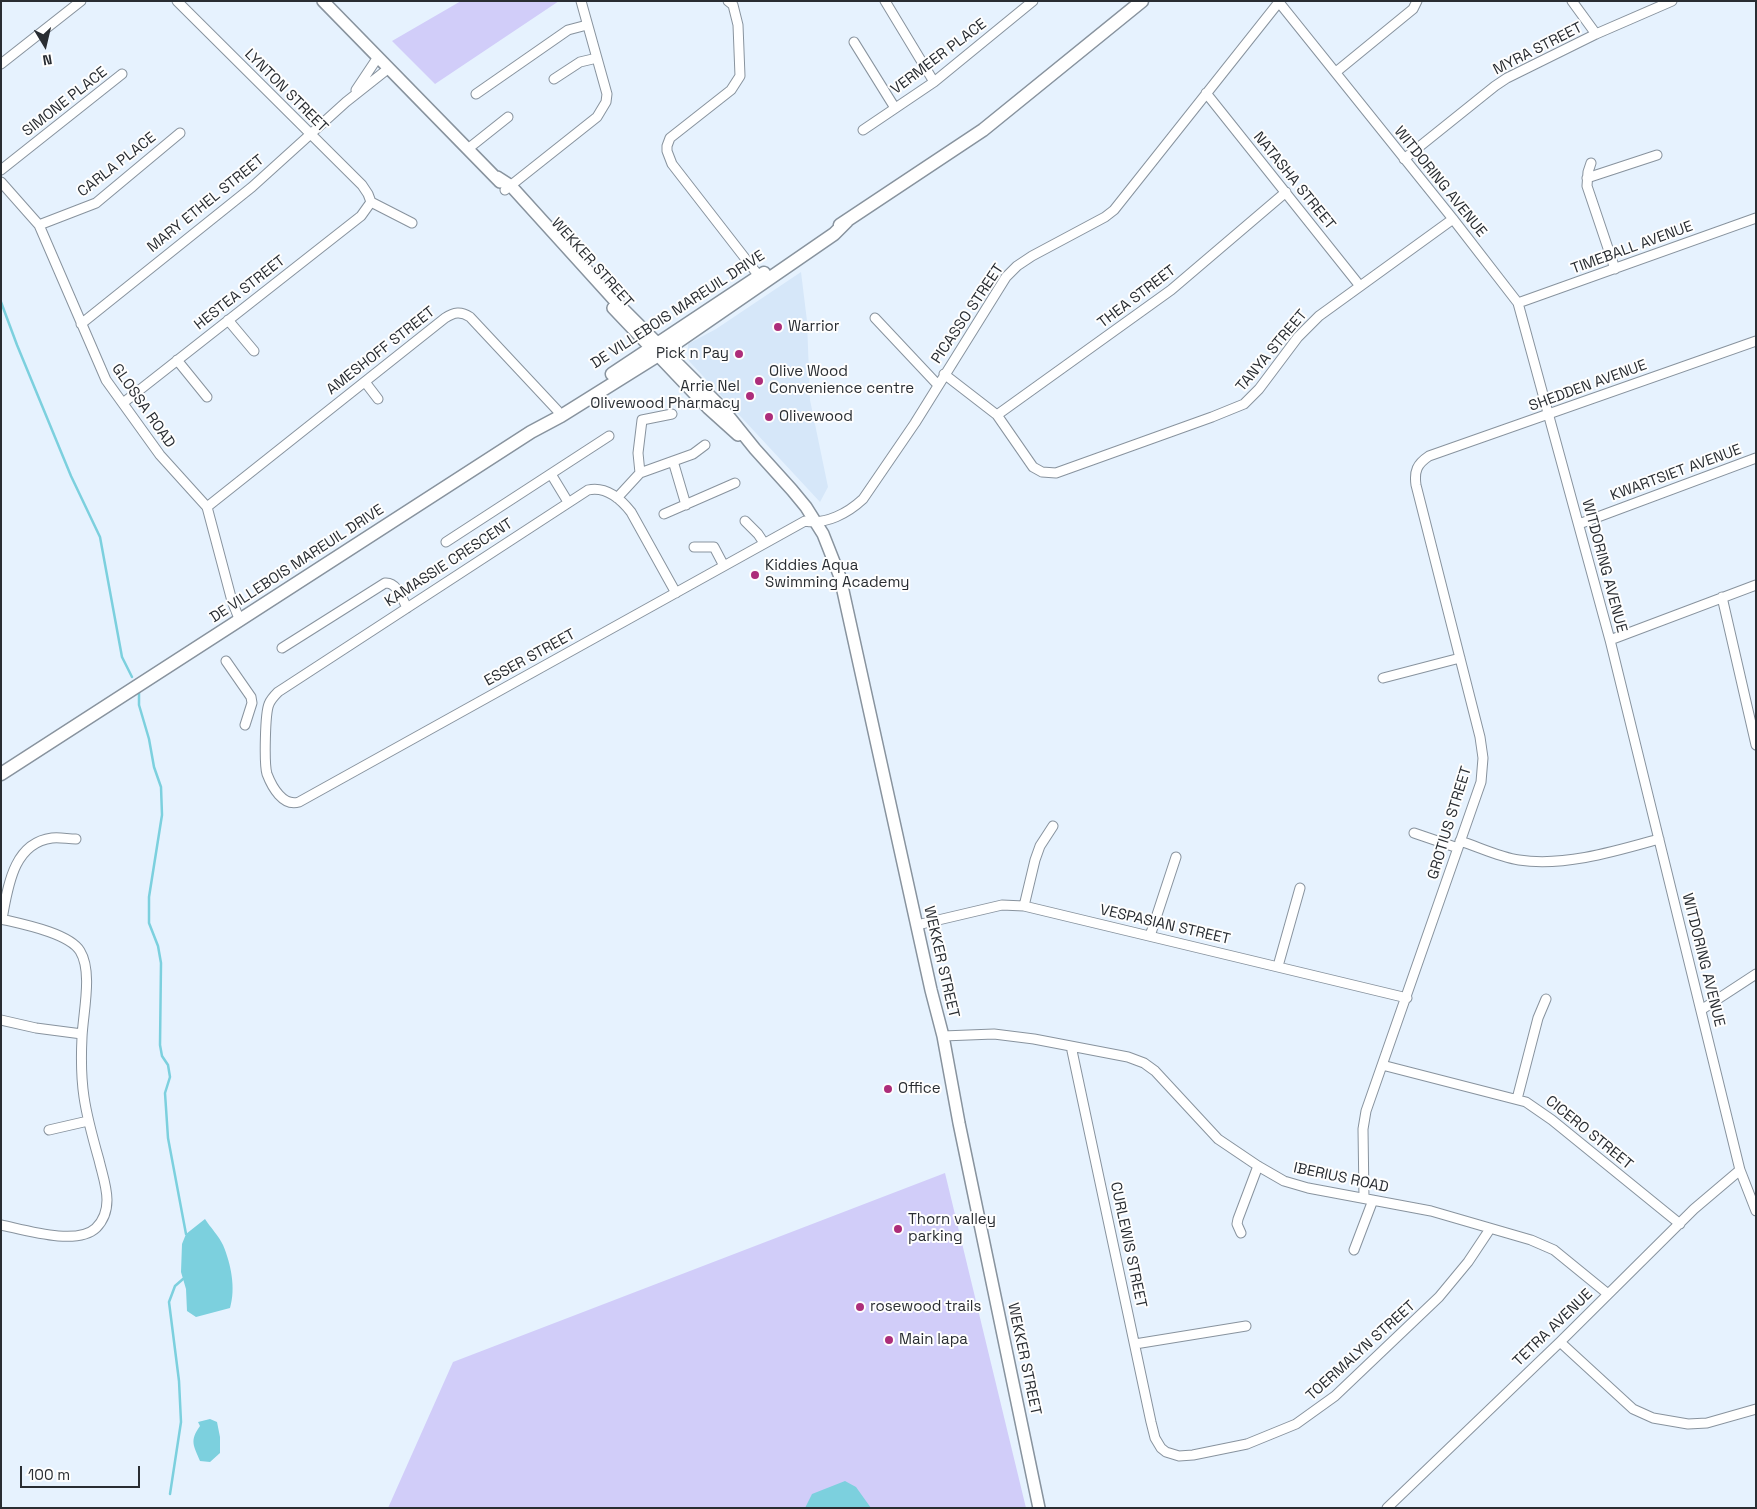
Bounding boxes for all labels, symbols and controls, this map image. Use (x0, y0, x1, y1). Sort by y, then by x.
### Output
street label: VERMEER PLACE (888, 15, 990, 99)
street label: MYRA STREET (1490, 19, 1586, 79)
north arrow (20, 20, 70, 70)
street label: LYNTON STREET (241, 46, 331, 136)
text: N (41, 50, 53, 69)
street label: SIMONE PLACE (19, 63, 111, 141)
street label: WITDORING AVENUE (1390, 123, 1490, 241)
street label: CARLA PLACE (74, 129, 160, 201)
street label: NATASHA STREET (1249, 129, 1339, 233)
street label: MARY ETHEL STREET (144, 151, 268, 257)
street label: WEKKER STREET (547, 214, 637, 312)
street label: TIMEBALL AVENUE (1569, 218, 1695, 278)
street label: DE VILLEBOIS MAREUIL DRIVE (588, 247, 768, 373)
street label: HESTEA STREET (191, 252, 289, 334)
street label: PICASSO STREET (928, 261, 1008, 367)
street label: THEA STREET (1094, 262, 1180, 332)
street label: AMESHOFF STREET (323, 303, 439, 399)
street label: TANYA STREET (1233, 306, 1311, 396)
place label: Warrior (788, 318, 840, 336)
marker: Warrior (772, 321, 784, 333)
place label: Pick n Pay (656, 345, 729, 363)
marker: Pick n Pay (733, 348, 745, 360)
street label: SHEDDEN AVENUE (1527, 356, 1649, 416)
street label: GLOSSA ROAD (107, 361, 179, 451)
place label: Olive Wood Convenience centre (769, 363, 914, 398)
marker: Olive Wood Convenience centre (753, 375, 765, 387)
place label: Arrie Nel Olivewood Pharmacy (590, 378, 740, 413)
marker: Arrie Nel Olivewood Pharmacy (744, 390, 756, 402)
place label: Olivewood (779, 408, 853, 426)
marker: Olivewood (763, 411, 775, 423)
street label: KWARTSIET AVENUE (1608, 441, 1744, 505)
street label: WITDORING AVENUE (1578, 497, 1630, 635)
street label: DE VILLEBOIS MAREUIL DRIVE (207, 501, 387, 627)
street label: KAMASSIE CRESCENT (382, 515, 516, 611)
place label: Kiddies Aqua Swimming Academy (765, 557, 909, 592)
marker: Kiddies Aqua Swimming Academy (749, 569, 761, 581)
street label: ESSER STREET (481, 626, 579, 690)
street label: GROTIUS STREET (1424, 764, 1476, 882)
street label: WITDORING AVENUE (1678, 891, 1728, 1029)
street label: VESPASIAN STREET (1098, 901, 1232, 949)
street label: WEKKER STREET (919, 904, 963, 1020)
place label: Office (898, 1080, 941, 1098)
marker: Office (882, 1083, 894, 1095)
street label: CICERO STREET (1542, 1092, 1636, 1174)
street label: IBERIUS ROAD (1292, 1159, 1390, 1197)
street label: CURLEWIS STREET (1106, 1180, 1150, 1310)
place label: Thorn valley parking (908, 1211, 996, 1246)
marker: Thorn valley parking (892, 1223, 904, 1235)
street label: TETRA AVENUE (1509, 1286, 1597, 1370)
street label: TOERMALYN STREET (1303, 1297, 1419, 1405)
place label: rosewood trails (870, 1298, 981, 1316)
marker: rosewood trails (854, 1301, 866, 1313)
street label: WEKKER STREET (1003, 1301, 1045, 1417)
place label: Main lapa (899, 1331, 968, 1349)
marker: Main lapa (883, 1334, 895, 1346)
scale bar (22, 1456, 142, 1488)
text: 100 m (28, 1465, 70, 1484)

